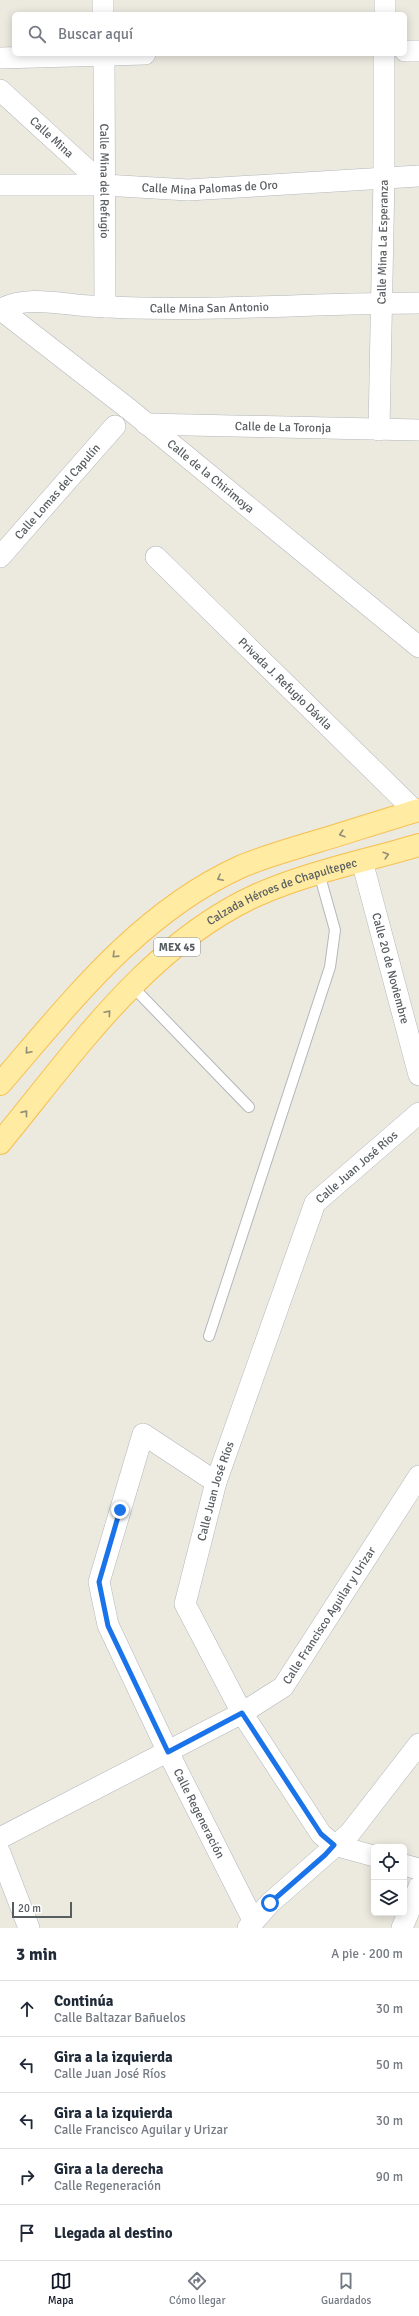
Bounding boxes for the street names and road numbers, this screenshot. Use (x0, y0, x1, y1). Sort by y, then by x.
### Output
street label: Calle Mina (27, 113, 77, 161)
street label: Calle Mina del Refugio (97, 123, 112, 239)
street label: Calle Mina Palomas de Oro (141, 177, 278, 198)
street label: Calle Mina La Esperanza (374, 180, 391, 305)
street label: Calle Mina San Antonio (150, 299, 269, 316)
street label: Calle de La Toronja (235, 418, 331, 436)
street label: Calle de la Chirimoya (164, 436, 257, 516)
street label: Calle Lomas del Capulín (11, 441, 103, 543)
street label: Privada J. Refugio Dávila (235, 634, 335, 733)
street label: Calzada Héroes de Chapultepec (204, 855, 359, 929)
street label: Calle 20 de Noviembre (369, 911, 413, 1025)
road number: MEX 45 (154, 938, 200, 956)
street label: Calle Juan José Ríos (313, 1127, 401, 1207)
street label: Calle Juan José Ríos (194, 1439, 237, 1543)
street label: Calle Francisco Aguilar y Urizar (279, 1543, 379, 1687)
street label: Calle Regeneración (170, 1766, 228, 1861)

